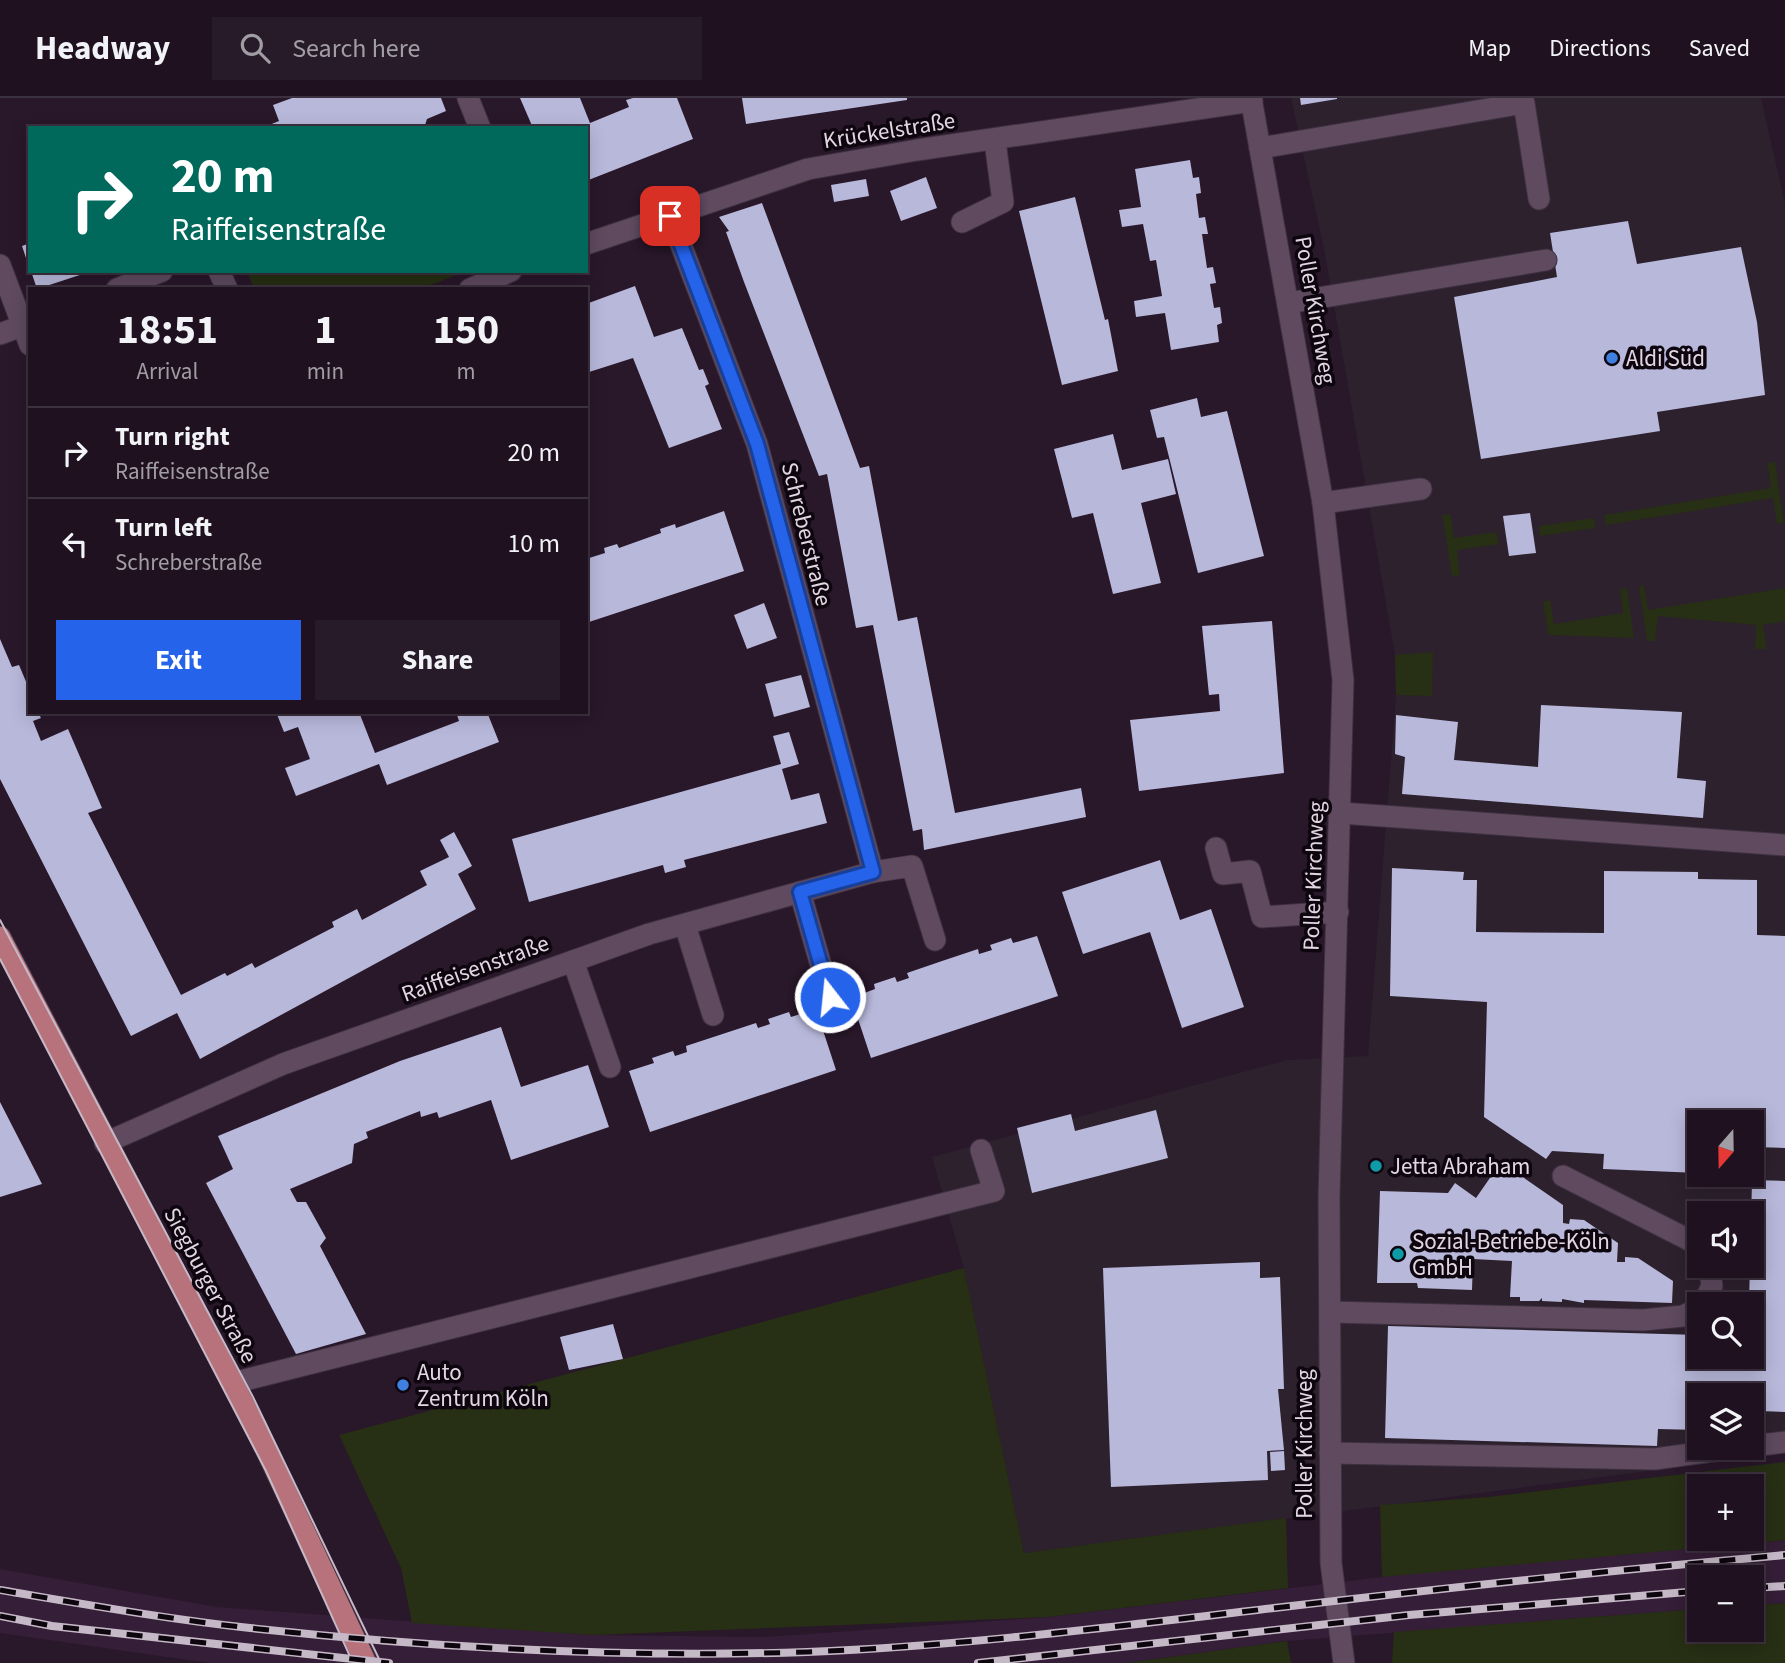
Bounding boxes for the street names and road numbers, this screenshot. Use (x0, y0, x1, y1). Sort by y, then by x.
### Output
street label: Krückelstraße (821, 104, 957, 157)
street label: Poller Kirchweg (1286, 234, 1345, 387)
street label: Schreberstraße (773, 459, 840, 609)
street label: Poller Kirchweg (1294, 800, 1333, 951)
street label: Raiffeisenstraße (397, 927, 553, 1010)
street label: Siegburger Straße (156, 1201, 266, 1369)
street label: Poller Kirchweg (1288, 1369, 1321, 1519)

